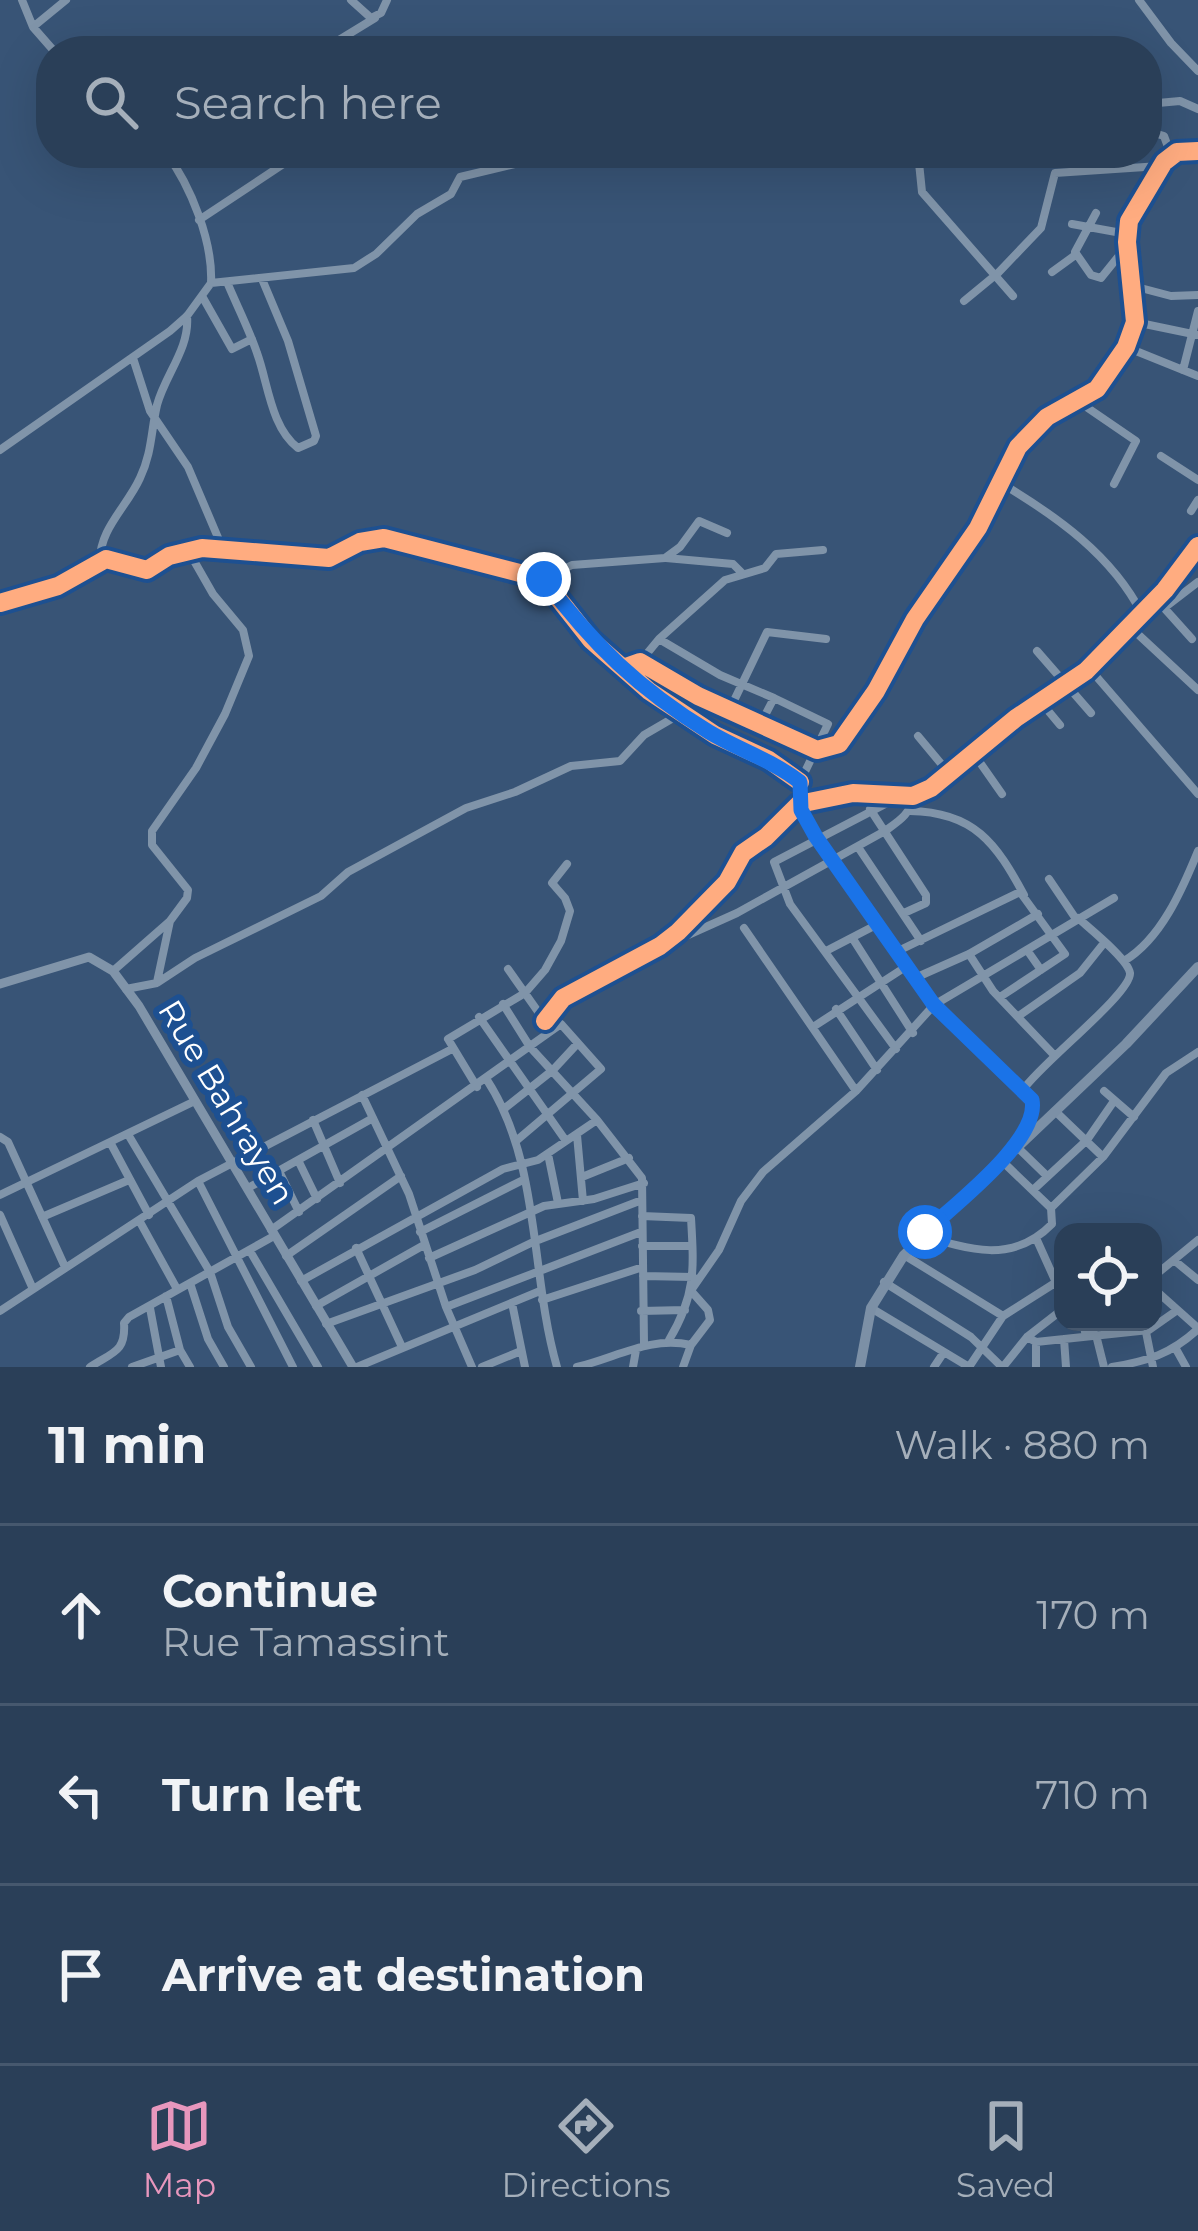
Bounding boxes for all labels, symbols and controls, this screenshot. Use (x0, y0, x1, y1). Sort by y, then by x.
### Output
search box (36, 36, 1162, 168)
icon: search (78, 69, 144, 135)
text: Search here (174, 75, 442, 130)
route end (517, 552, 571, 606)
street label: Rue Bahrayen (150, 992, 304, 1212)
route start (898, 1205, 952, 1259)
map controls (1054, 1223, 1162, 1331)
button: locate (1054, 1223, 1162, 1331)
text: 11 min (48, 1414, 207, 1476)
text: Walk · 880 m (895, 1421, 1150, 1469)
text: Continue (162, 1563, 378, 1618)
icon: ahead (48, 1582, 114, 1648)
text: 170 m (1036, 1591, 1150, 1639)
text: Rue Tamassint (162, 1618, 450, 1666)
icon: left (48, 1762, 114, 1828)
text: Turn left (162, 1767, 362, 1822)
text: 710 m (1035, 1771, 1150, 1819)
icon: arrive (48, 1942, 114, 2008)
text: Arrive at destination (162, 1947, 645, 2002)
tab: Map (143, 2093, 216, 2205)
tab: Directions (502, 2093, 671, 2205)
tab: Saved (956, 2093, 1055, 2205)

